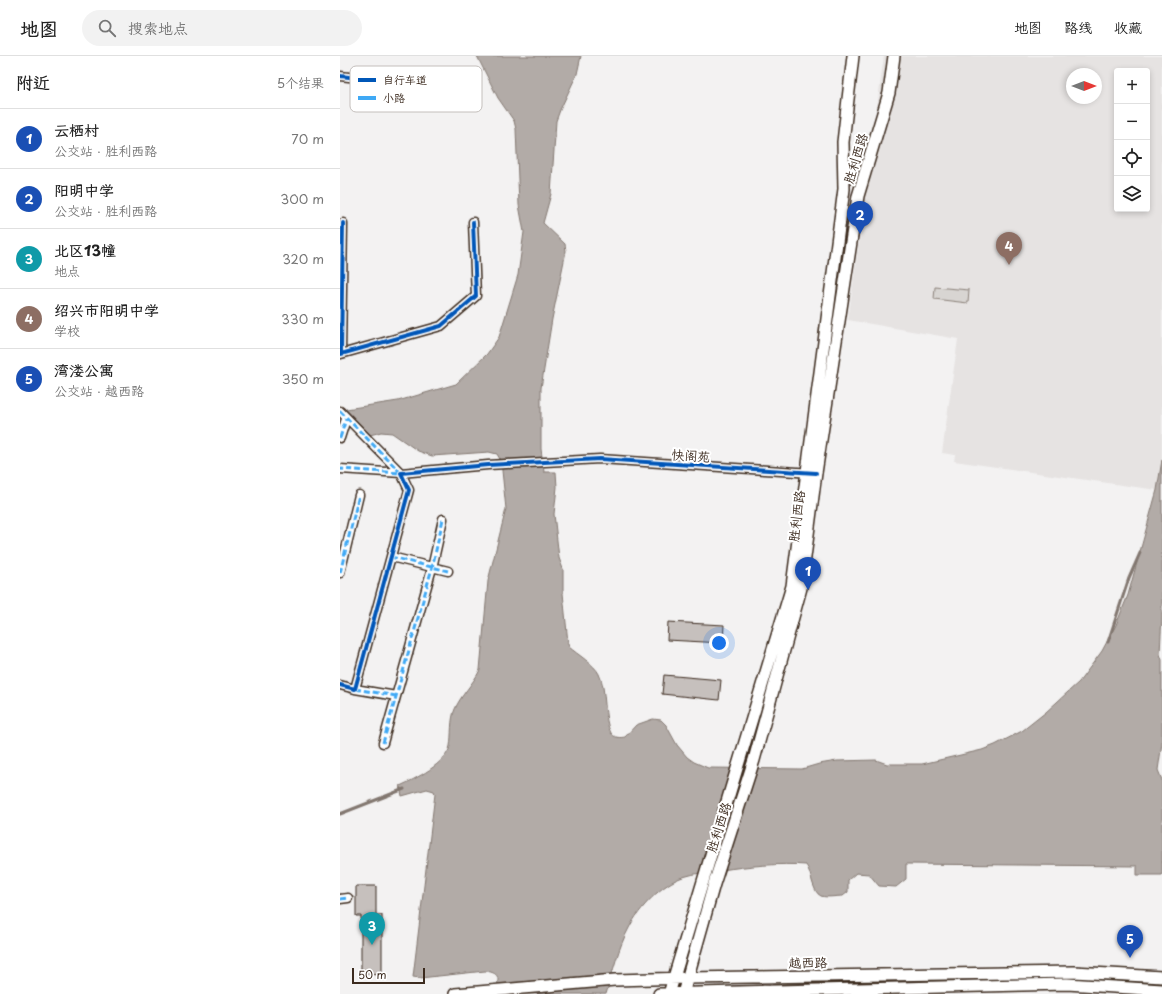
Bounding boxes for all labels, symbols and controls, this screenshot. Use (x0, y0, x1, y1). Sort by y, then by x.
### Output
search box (82, 10, 362, 46)
text: 地图 (20, 14, 58, 42)
text: 搜索地点 (128, 16, 188, 39)
icon: search (96, 17, 118, 39)
text: 地图 (1014, 17, 1042, 38)
text: 路线 (1064, 17, 1092, 38)
text: 收藏 (1114, 17, 1142, 38)
legend (350, 66, 482, 112)
north arrow (1066, 68, 1102, 104)
map controls (1114, 68, 1150, 212)
button: + (1114, 68, 1150, 104)
text: 附近 (16, 69, 50, 95)
text: 自行车道 (383, 71, 427, 88)
text: 5个结果 (277, 73, 324, 92)
text: 小路 (383, 89, 405, 106)
button: − (1114, 104, 1150, 140)
text: 云栖村 (54, 118, 99, 141)
text: 1 (26, 129, 32, 148)
text: 70 m (291, 129, 324, 148)
street label: 胜利西路 (838, 130, 872, 186)
button: locate (1114, 140, 1150, 176)
text: 公交站 · 胜利西路 (54, 141, 157, 160)
button: layers (1114, 176, 1150, 212)
text: 阳明中学 (54, 178, 114, 201)
text: 2 (24, 189, 34, 208)
text: 300 m (280, 189, 324, 208)
text: 公交站 · 胜利西路 (54, 201, 157, 220)
pin: 2 (847, 201, 873, 234)
pin: 4 (996, 232, 1022, 265)
text: 北区13幢 (54, 238, 116, 261)
text: 3 (25, 249, 33, 268)
text: 320 m (282, 249, 324, 268)
text: 地点 (54, 261, 80, 280)
text: 绍兴市阳明中学 (54, 298, 159, 321)
text: 4 (25, 309, 33, 328)
text: 330 m (281, 309, 324, 328)
text: 学校 (54, 321, 80, 340)
text: 湾溇公寓 (54, 358, 114, 381)
text: 5 (25, 369, 33, 388)
text: 350 m (282, 369, 324, 388)
text: 公交站 · 越西路 (54, 381, 144, 400)
street label: 快阁苑 (671, 444, 711, 466)
street label: 胜利西路 (783, 489, 809, 543)
pin: 1 (795, 557, 821, 590)
your location (709, 633, 729, 653)
street label: 胜利西路 (701, 799, 735, 855)
pin: 3 (359, 912, 385, 945)
pin: 5 (1117, 925, 1143, 958)
street label: 越西路 (787, 952, 828, 972)
scale bar (352, 966, 425, 985)
text: 50 m (358, 966, 387, 983)

